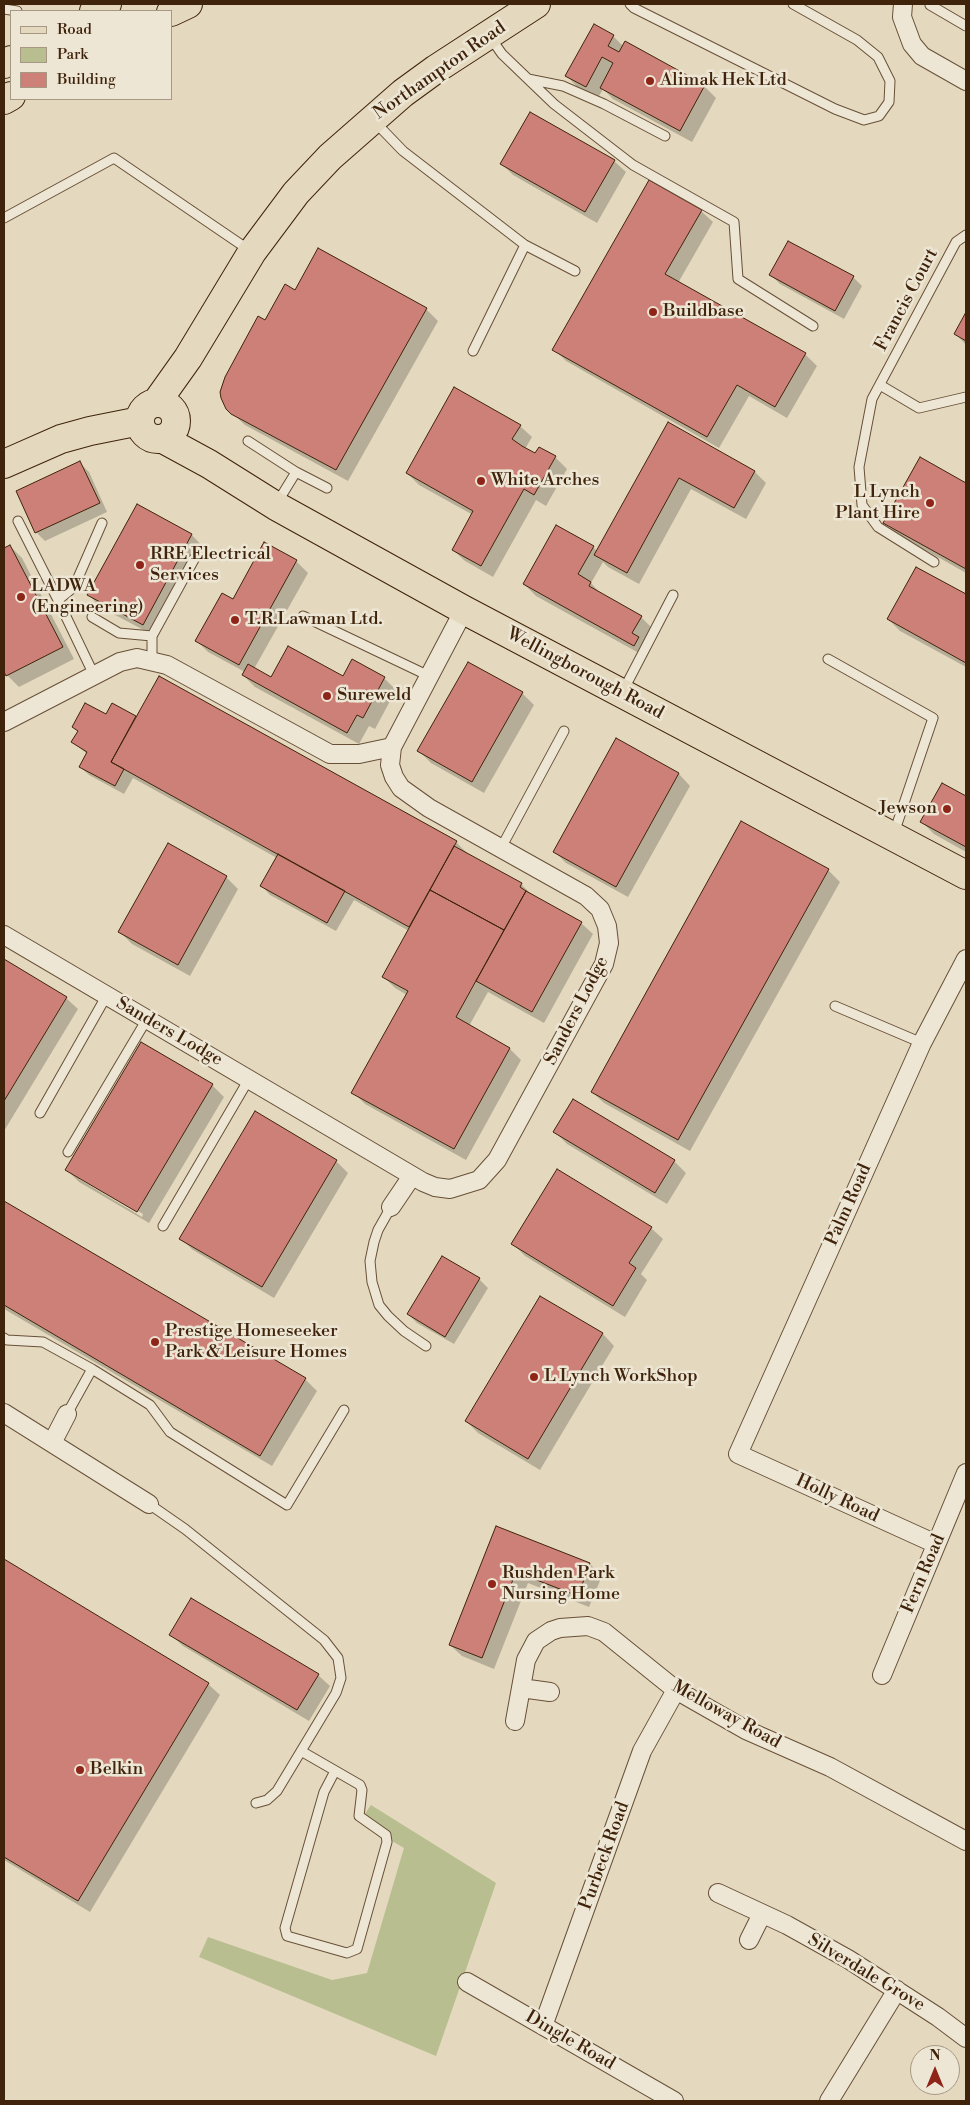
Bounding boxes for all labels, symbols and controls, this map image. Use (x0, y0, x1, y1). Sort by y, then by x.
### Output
legend (10, 10, 172, 100)
street label: Northampton Road (370, 17, 510, 125)
text: Road (57, 20, 92, 39)
text: Park (57, 45, 88, 64)
text: Building (57, 70, 116, 89)
place label: Alimak Hek Ltd (660, 70, 787, 92)
marker: Alimak Hek Ltd (644, 75, 656, 87)
street label: Francis Court (871, 245, 943, 355)
place label: Buildbase (663, 301, 744, 323)
marker: Buildbase (647, 306, 659, 318)
place label: White Arches (491, 470, 599, 492)
marker: White Arches (475, 475, 487, 487)
place label: L Lynch Plant Hire (835, 482, 920, 524)
marker: L Lynch Plant Hire (924, 497, 936, 509)
place label: RRE Electrical Services (150, 544, 271, 586)
marker: RRE Electrical Services (134, 559, 146, 571)
place label: LADWA (Engineering) (31, 576, 144, 618)
marker: LADWA (Engineering) (15, 591, 27, 603)
place label: T.R.Lawman Ltd. (245, 609, 383, 631)
marker: T.R.Lawman Ltd. (229, 614, 241, 626)
street label: Wellingborough Road (503, 623, 667, 725)
place label: Sureweld (337, 685, 411, 707)
marker: Sureweld (321, 690, 333, 702)
place label: Jewson (879, 798, 937, 820)
marker: Jewson (941, 803, 953, 815)
street label: Sanders Lodge (540, 953, 614, 1069)
street label: Sanders Lodge (112, 993, 226, 1071)
street label: Palm Road (821, 1161, 877, 1249)
place label: Prestige Homeseeker Park & Leisure Homes (165, 1321, 347, 1364)
marker: Prestige Homeseeker Park & Leisure Homes (149, 1336, 161, 1348)
place label: L Lynch WorkShop (544, 1366, 698, 1388)
marker: L Lynch WorkShop (528, 1371, 540, 1383)
street label: Holly Road (792, 1470, 882, 1528)
street label: Fern Road (898, 1531, 950, 1617)
place label: Rushden Park Nursing Home (502, 1563, 620, 1606)
marker: Rushden Park Nursing Home (486, 1578, 498, 1590)
street label: Melloway Road (668, 1676, 784, 1754)
place label: Belkin (90, 1759, 143, 1781)
marker: Belkin (74, 1764, 86, 1776)
street label: Purbeck Road (575, 1799, 635, 1913)
street label: Silverdale Grove (803, 1930, 929, 2016)
street label: Dingle Road (521, 2007, 619, 2075)
north arrow (910, 2045, 960, 2095)
text: N (929, 2047, 941, 2065)

